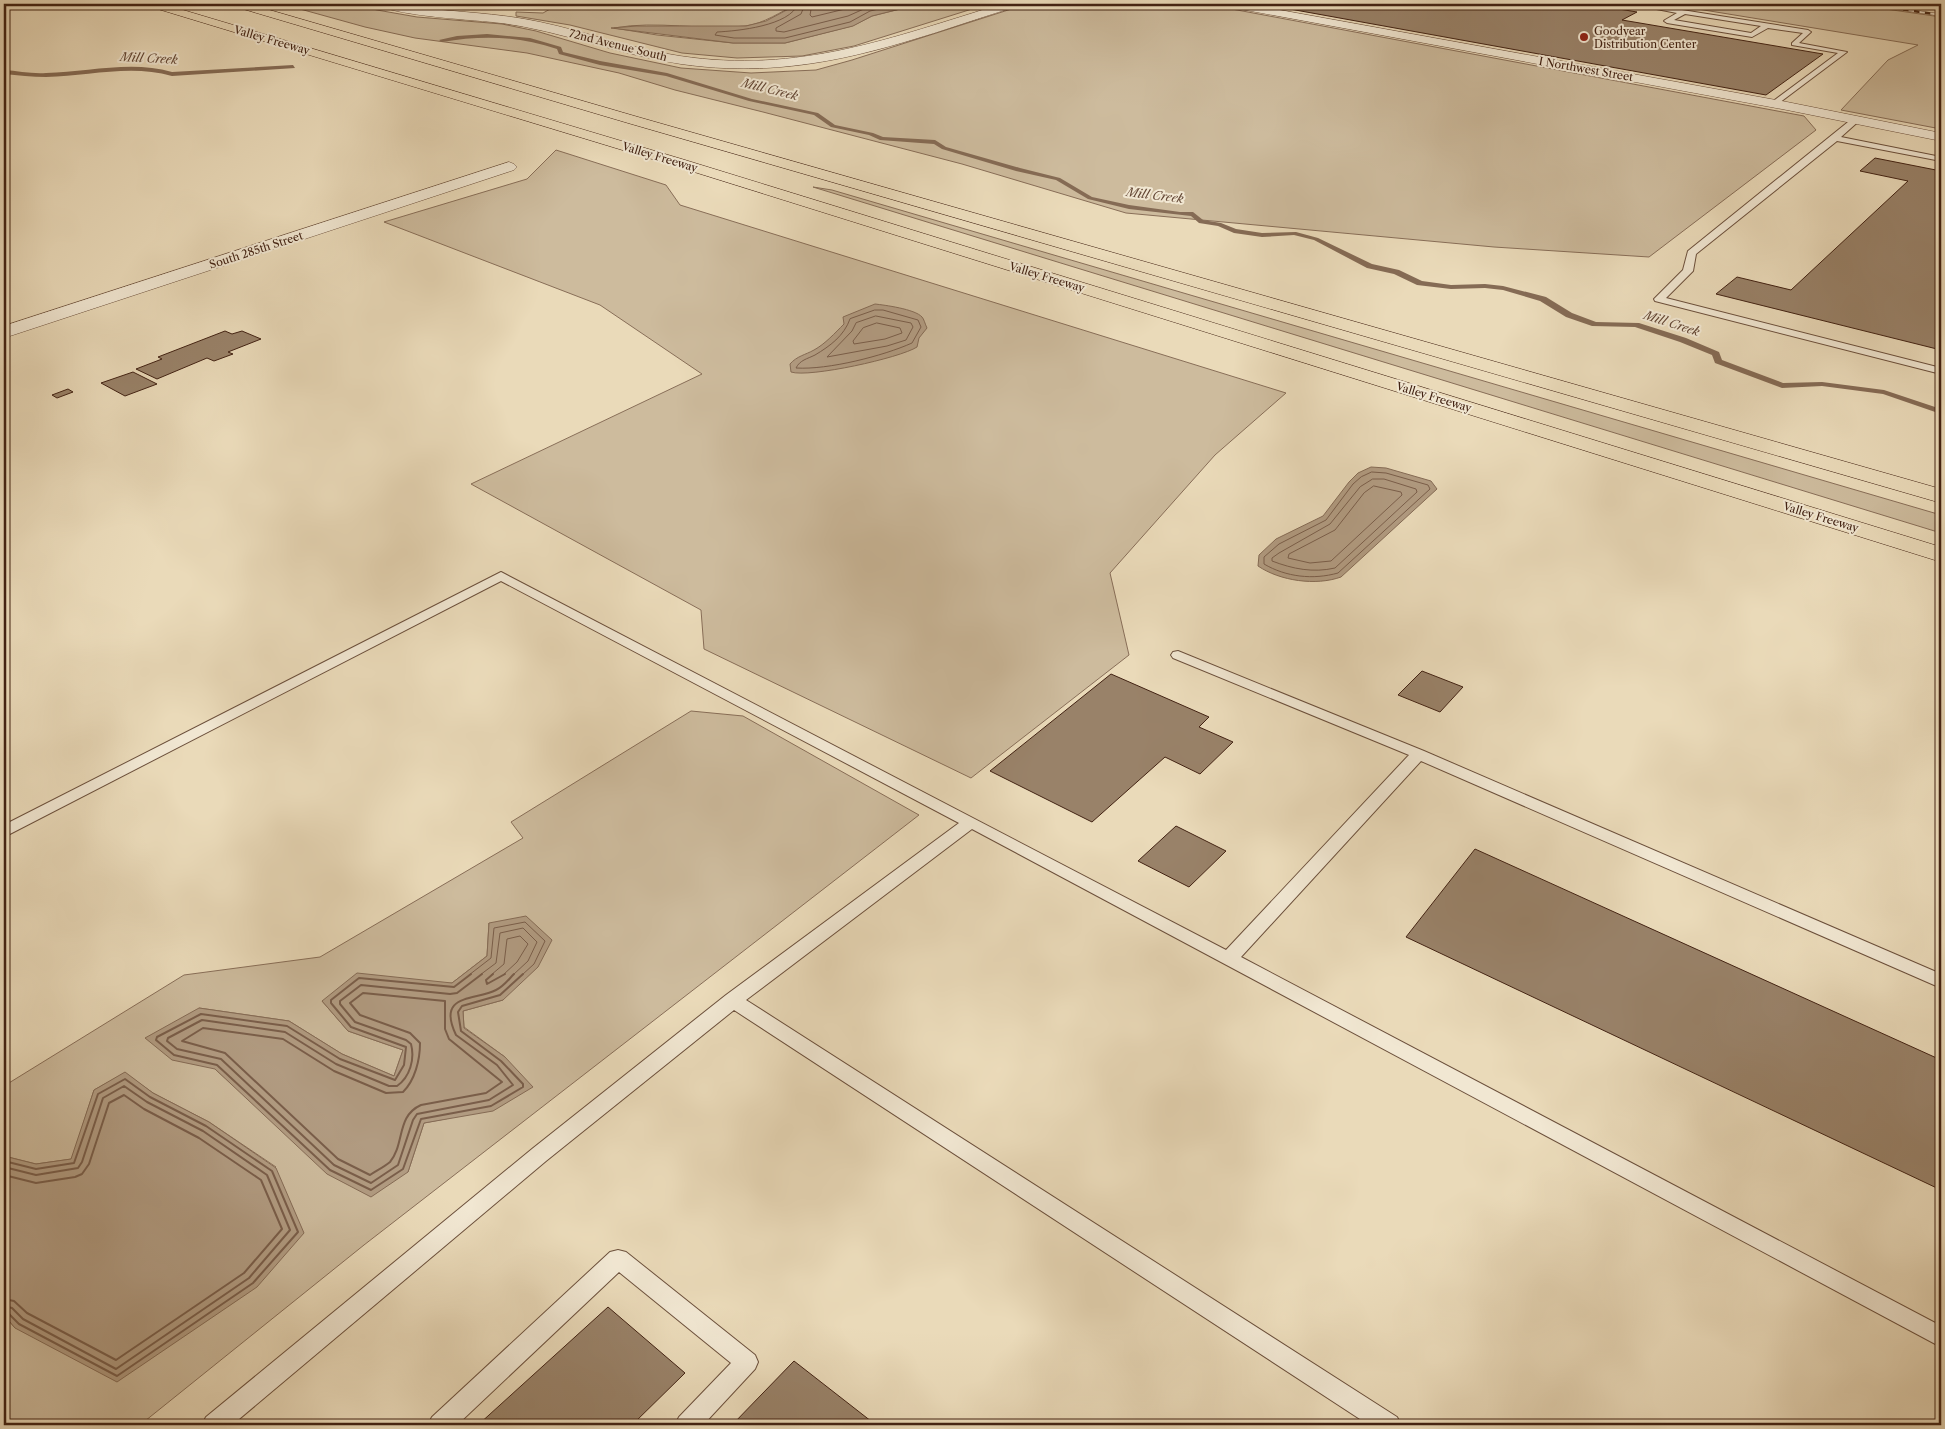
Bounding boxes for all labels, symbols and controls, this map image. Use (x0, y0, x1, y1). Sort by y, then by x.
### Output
street label: Valley Freeway (232, 22, 312, 58)
place label: Goodyear Distribution Center (1594, 24, 1697, 51)
street label: 72nd Avenue South (567, 26, 669, 64)
marker: Goodyear Distribution Center (1578, 31, 1590, 43)
water label: Mill Creek (118, 49, 179, 67)
street label: I Northwest Street (1538, 54, 1634, 84)
water label: Mill Creek (738, 74, 800, 103)
street label: Valley Freeway (620, 139, 700, 175)
water label: Mill Creek (1124, 184, 1185, 206)
street label: South 285th Street (207, 228, 305, 272)
street label: Valley Freeway (1007, 259, 1087, 295)
water label: Mill Creek (1640, 306, 1702, 339)
street label: Valley Freeway (1394, 379, 1474, 415)
street label: Valley Freeway (1781, 499, 1861, 535)

